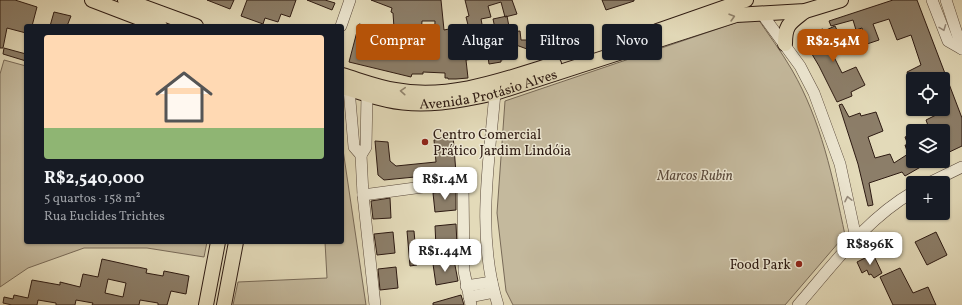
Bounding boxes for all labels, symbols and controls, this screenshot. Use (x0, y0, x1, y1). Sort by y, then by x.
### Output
one-way arrow (728, 13, 735, 22)
chip: Comprar (356, 24, 440, 60)
chip: Alugar (448, 24, 518, 60)
chip: Filtros (526, 24, 594, 60)
chip: Novo (602, 24, 662, 60)
one-way arrow (939, 24, 947, 31)
pin: R$2.54M (796, 29, 870, 63)
text: R$2.54M (806, 33, 860, 51)
icon: home (148, 61, 220, 133)
street label: Avenida Protásio Alves (419, 66, 560, 115)
map controls (906, 72, 950, 220)
button: locate (906, 72, 950, 116)
one-way arrow (400, 86, 406, 95)
button: layers (906, 124, 950, 168)
place label: Centro Comercial Prático Jardim Lindóia (433, 126, 571, 161)
marker: Centro Comercial Prático Jardim Lindóia (420, 137, 430, 147)
text: R$2,540,000 (44, 167, 144, 190)
pin: R$1.4M (412, 167, 478, 201)
park label: Marcos Rubin (656, 167, 733, 186)
text: R$1.4M (422, 171, 468, 189)
button: + (906, 176, 950, 220)
text: 5 quartos · 158 m² (44, 190, 141, 208)
one-way arrow (844, 196, 852, 203)
text: Rua Euclides Trichtes (44, 208, 165, 226)
pin: R$896K (837, 232, 903, 266)
text: R$896K (846, 236, 894, 254)
pin: R$1.44M (408, 239, 482, 273)
text: R$1.44M (418, 243, 472, 261)
place label: Food Park (730, 256, 791, 275)
marker: Food Park (794, 259, 804, 269)

